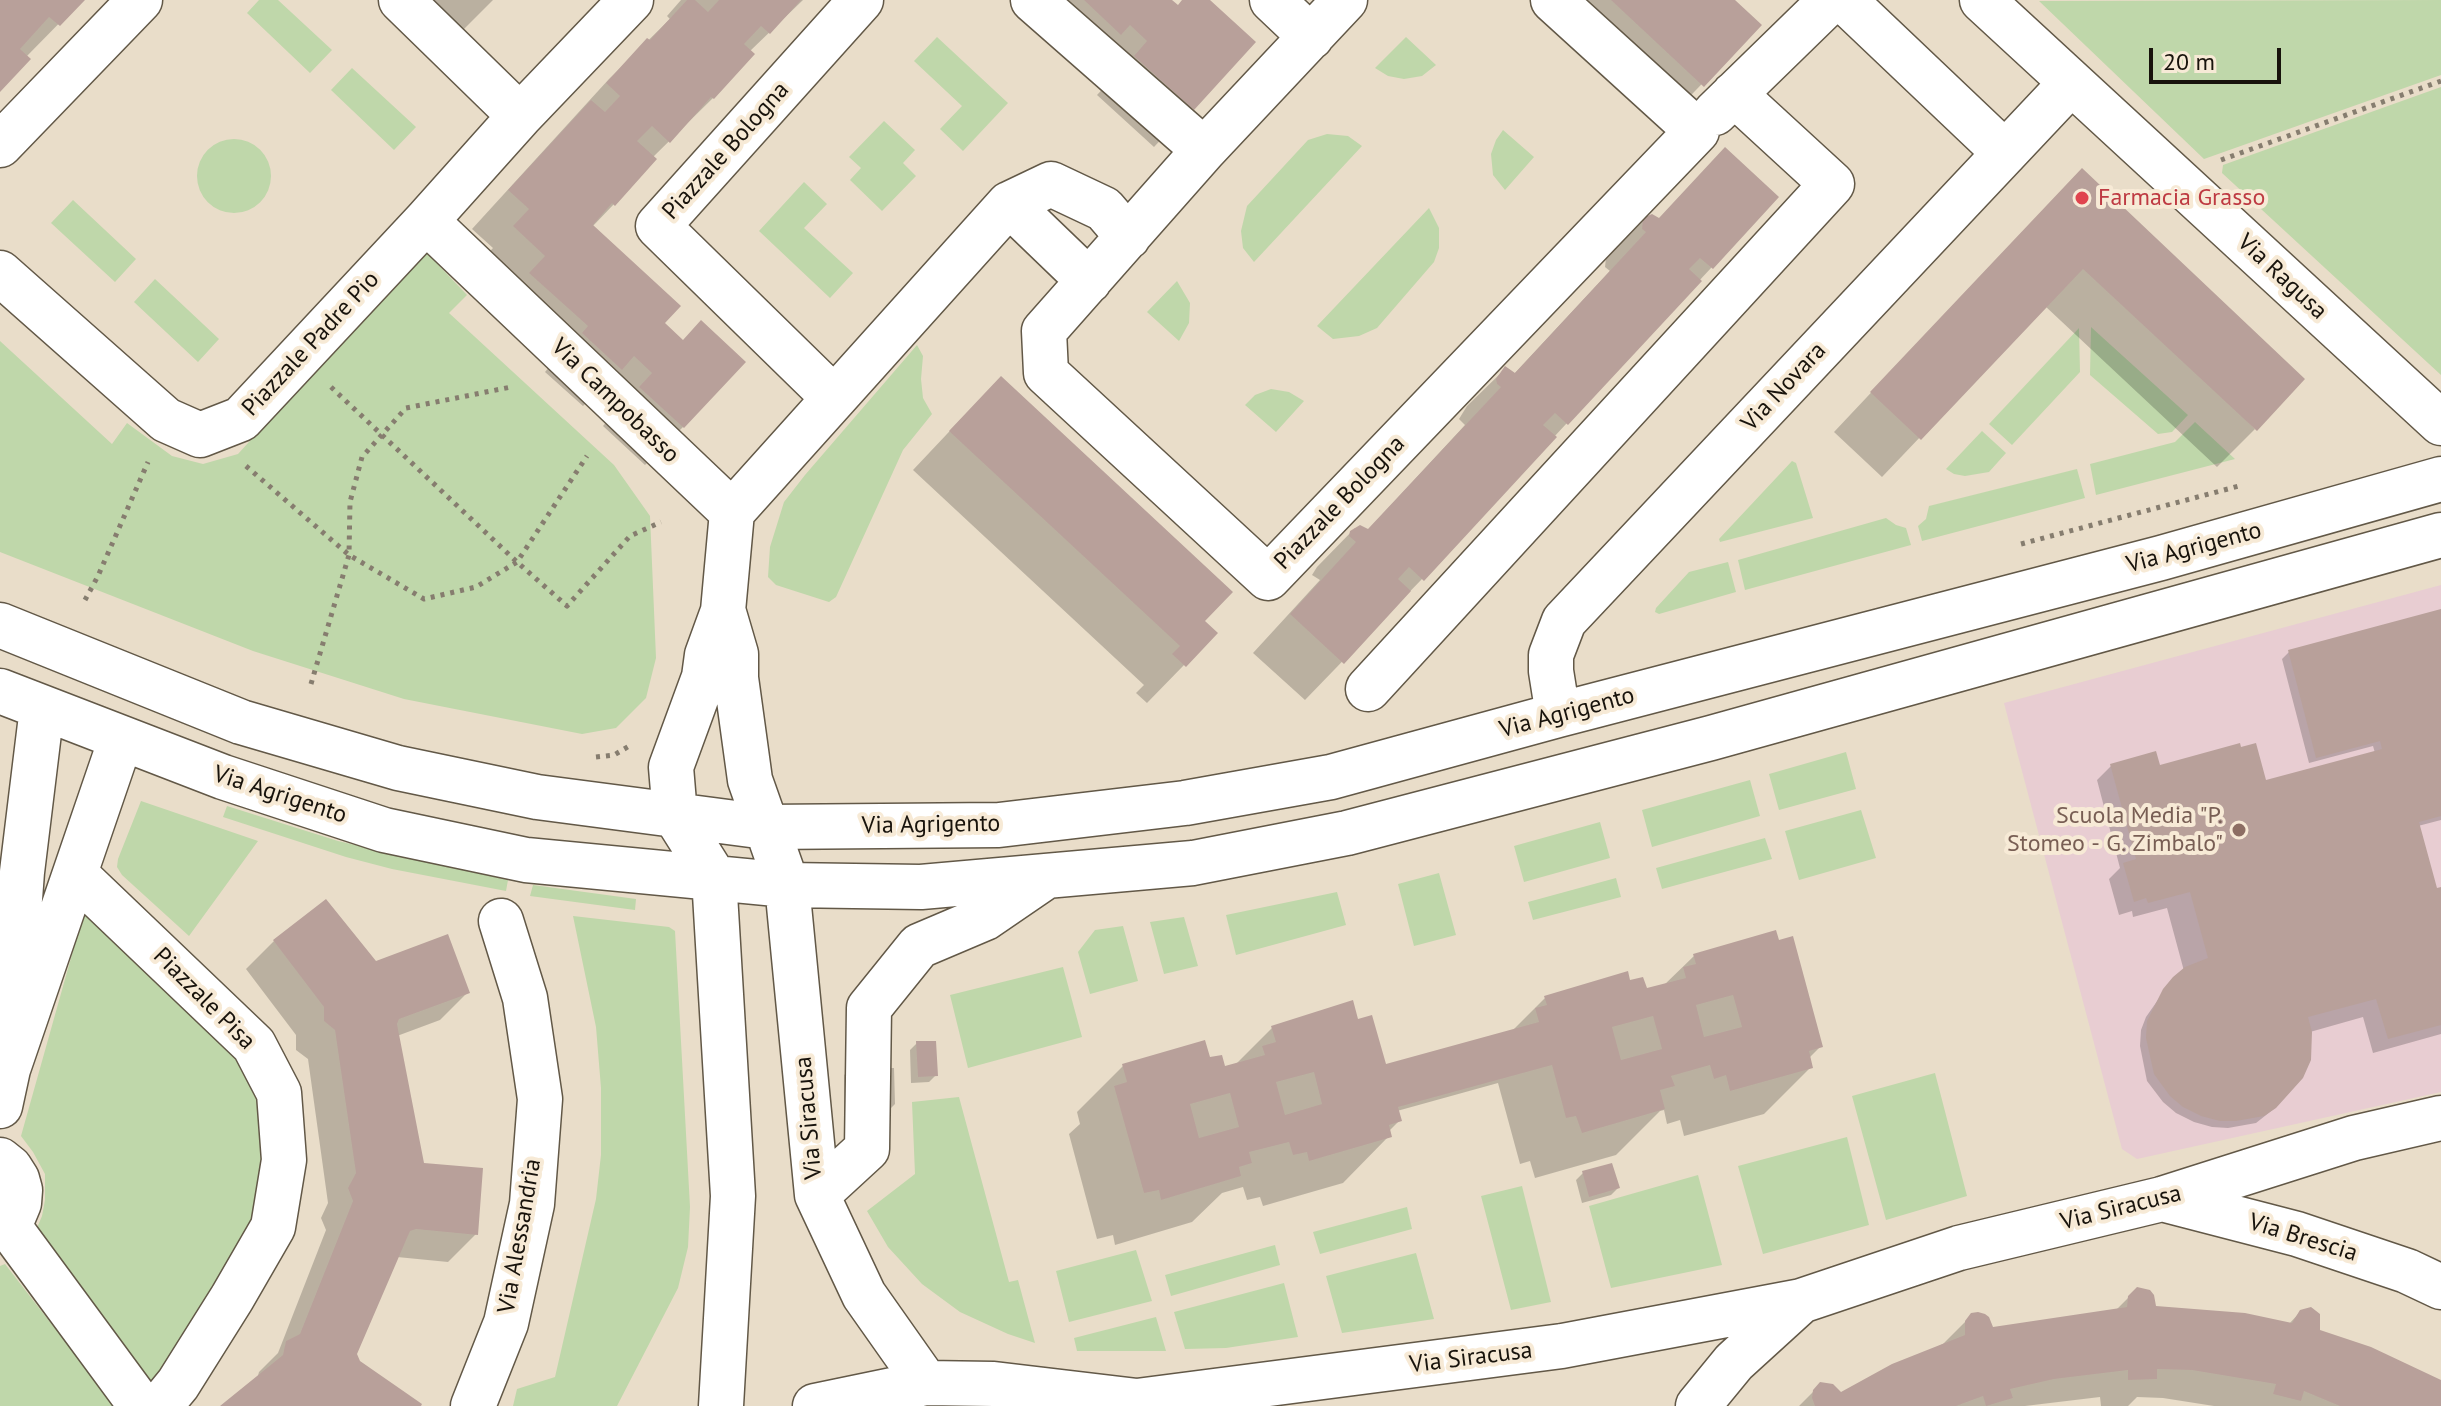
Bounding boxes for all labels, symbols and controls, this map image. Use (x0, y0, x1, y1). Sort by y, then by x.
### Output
scale bar (2153, 32, 2285, 82)
text: 20 m (2163, 46, 2215, 77)
street label: Piazzale Bologna (657, 76, 795, 226)
place label: Farmacia Grasso (2098, 184, 2265, 212)
marker: Farmacia Grasso (2073, 189, 2091, 207)
street label: Via Ragusa (2231, 228, 2333, 326)
street label: Piazzale Padre Pio (237, 266, 385, 422)
street label: Via Campobasso (545, 333, 685, 469)
street label: Via Novara (1736, 337, 1832, 437)
street label: Piazzale Bologna (1269, 430, 1411, 576)
street label: Via Agrigento (2123, 516, 2265, 580)
street label: Via Agrigento (1496, 681, 1638, 745)
street label: Via Agrigento (210, 760, 350, 830)
place label: Scuola Media "P. Stomeo - G. Zimbalo" (2007, 802, 2223, 858)
street label: Via Agrigento (861, 809, 1001, 841)
marker: Scuola Media "P. Stomeo - G. Zimbalo" (2230, 821, 2248, 839)
street label: Piazzale Pisa (147, 942, 261, 1056)
street label: Via Siracusa (789, 1055, 829, 1181)
street label: Via Alessandria (492, 1157, 548, 1315)
street label: Via Siracusa (2058, 1179, 2184, 1237)
street label: Via Brescia (2245, 1208, 2361, 1268)
street label: Via Siracusa (1408, 1336, 1534, 1380)

